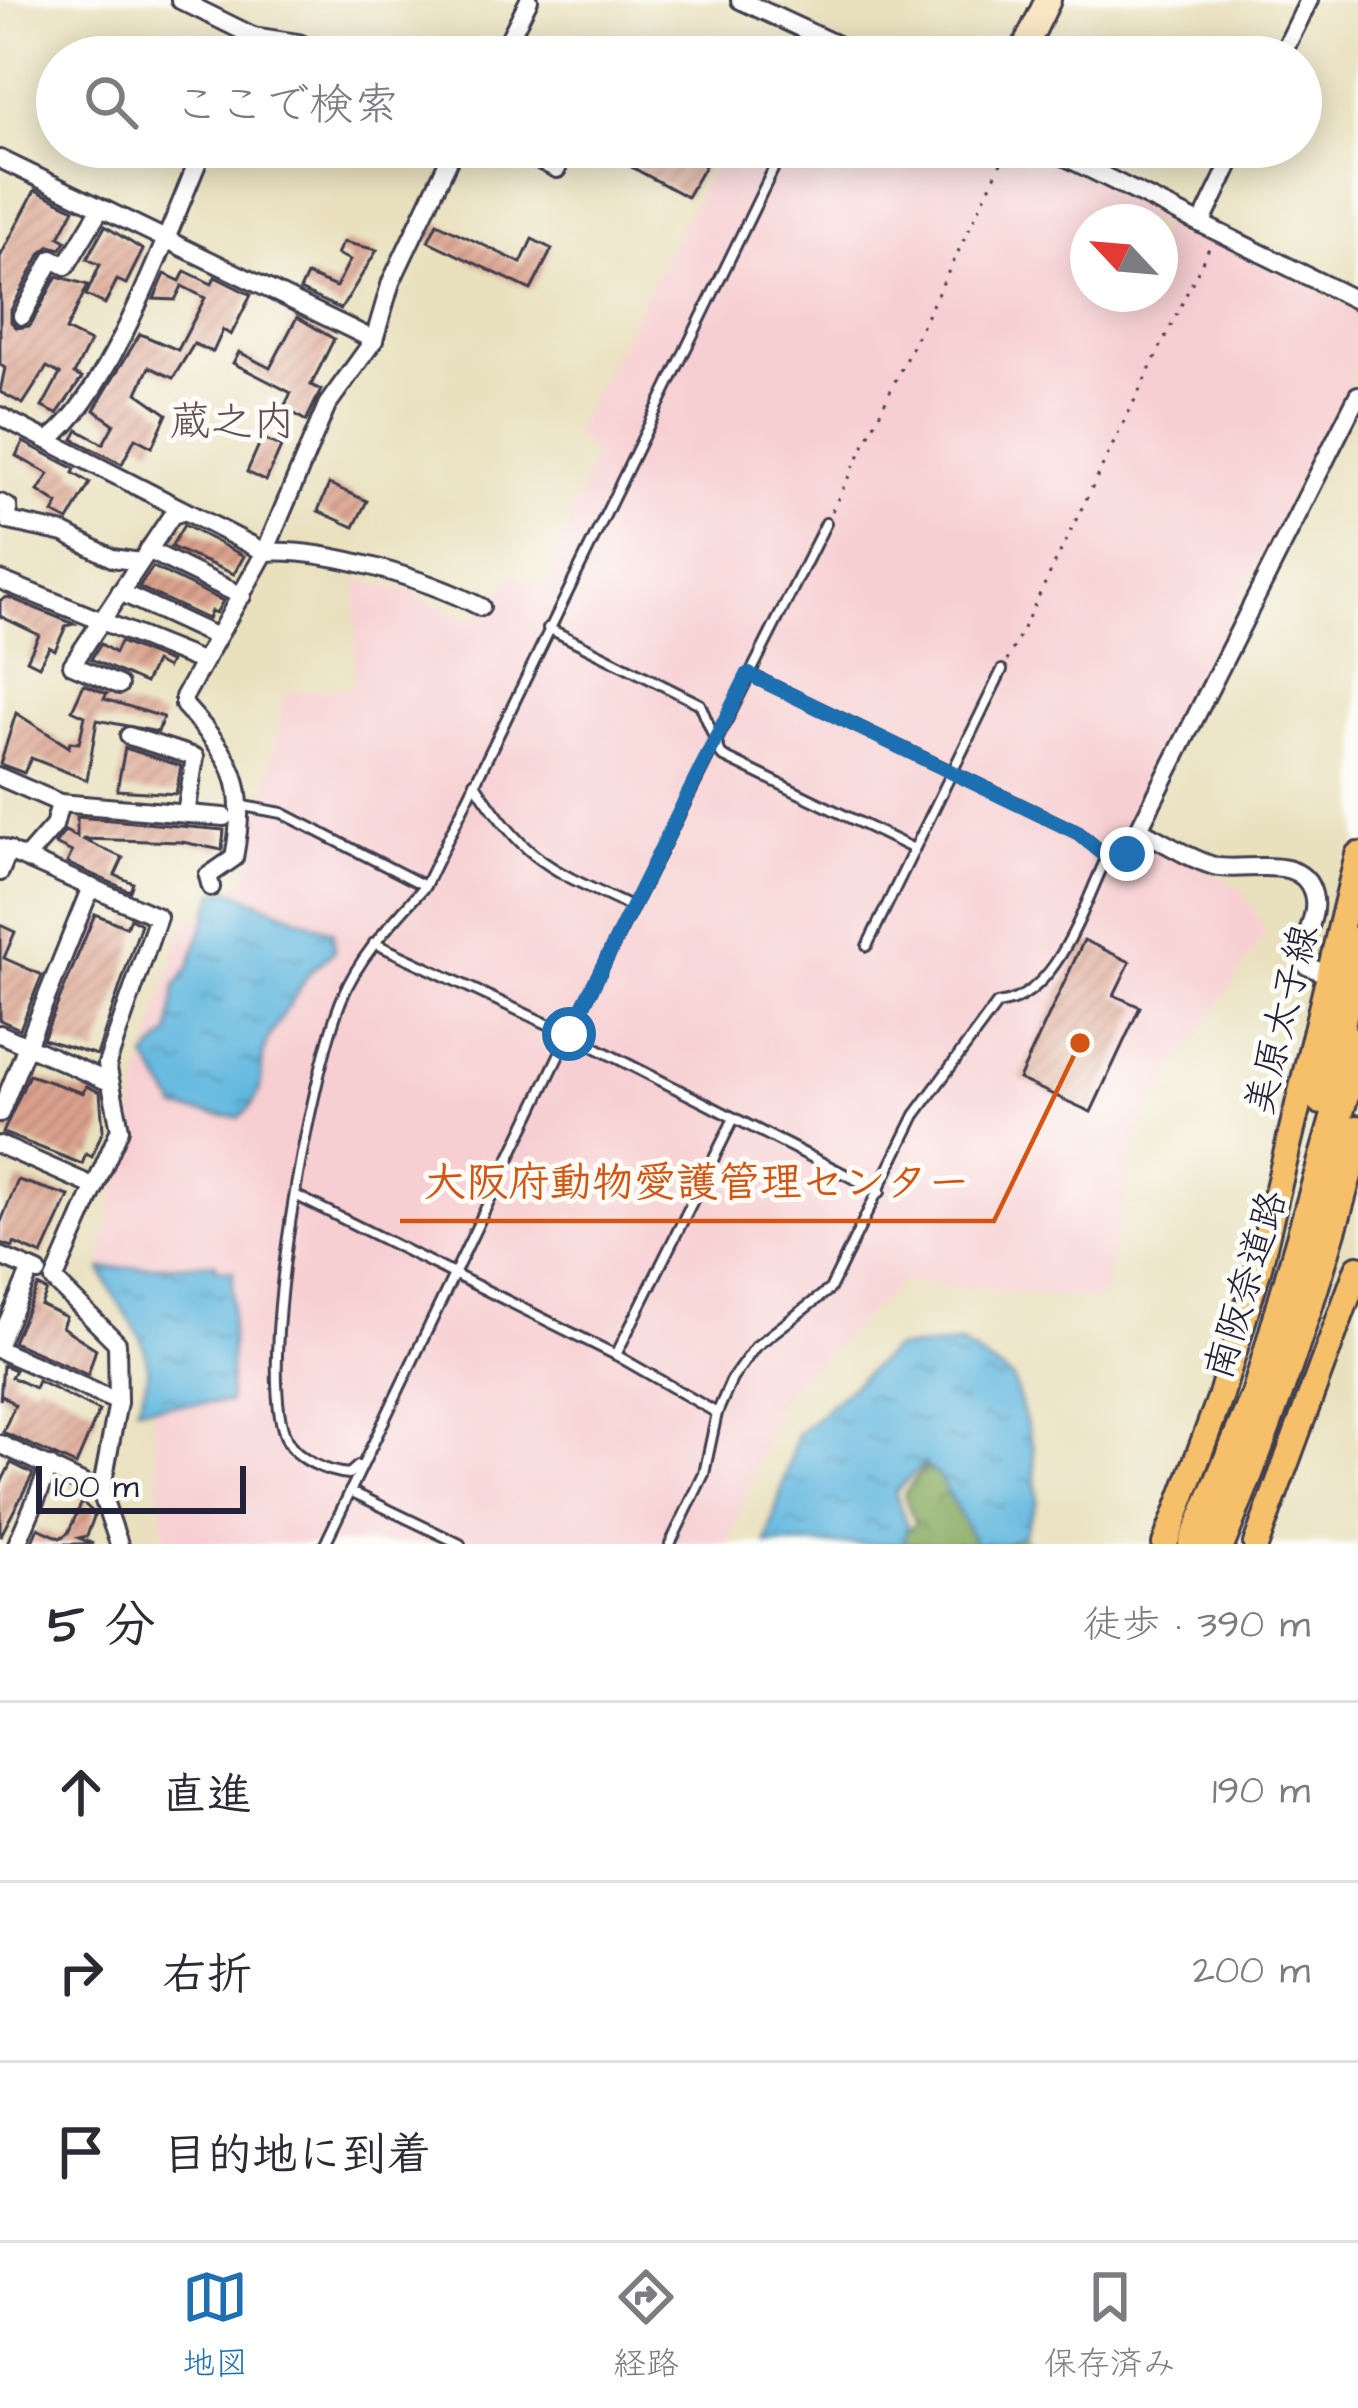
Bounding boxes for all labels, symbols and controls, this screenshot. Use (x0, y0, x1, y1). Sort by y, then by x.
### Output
search box (36, 36, 1322, 168)
icon: search (78, 69, 144, 135)
text: ここで検索 (174, 75, 399, 137)
north arrow (1070, 204, 1178, 312)
district label: 蔵之内 (169, 394, 295, 452)
route end (1100, 827, 1154, 881)
street label: 美原太子線 (1233, 919, 1333, 1121)
route start (542, 1007, 596, 1061)
callout: 大阪府動物愛護管理センター (400, 1143, 994, 1221)
text: 大阪府動物愛護管理センター (424, 1155, 970, 1213)
street label: 南阪奈道路 (1193, 1184, 1301, 1386)
scale bar (36, 1460, 246, 1513)
text: 100 m (54, 1464, 139, 1510)
text: 5 分 (48, 1591, 156, 1662)
text: 徒歩 · 390 m (1083, 1599, 1310, 1653)
icon: ahead (48, 1759, 114, 1825)
text: 直進 (162, 1765, 252, 1827)
text: 190 m (1212, 1765, 1310, 1819)
icon: right (48, 1939, 114, 2005)
text: 右折 (162, 1945, 252, 2007)
text: 200 m (1193, 1945, 1310, 1999)
icon: arrive (48, 2119, 114, 2185)
text: 目的地に到着 (162, 2125, 432, 2187)
tab: 地図 (182, 2264, 248, 2387)
tab: 経路 (613, 2264, 679, 2387)
tab: 保存済み (1044, 2264, 1176, 2387)

